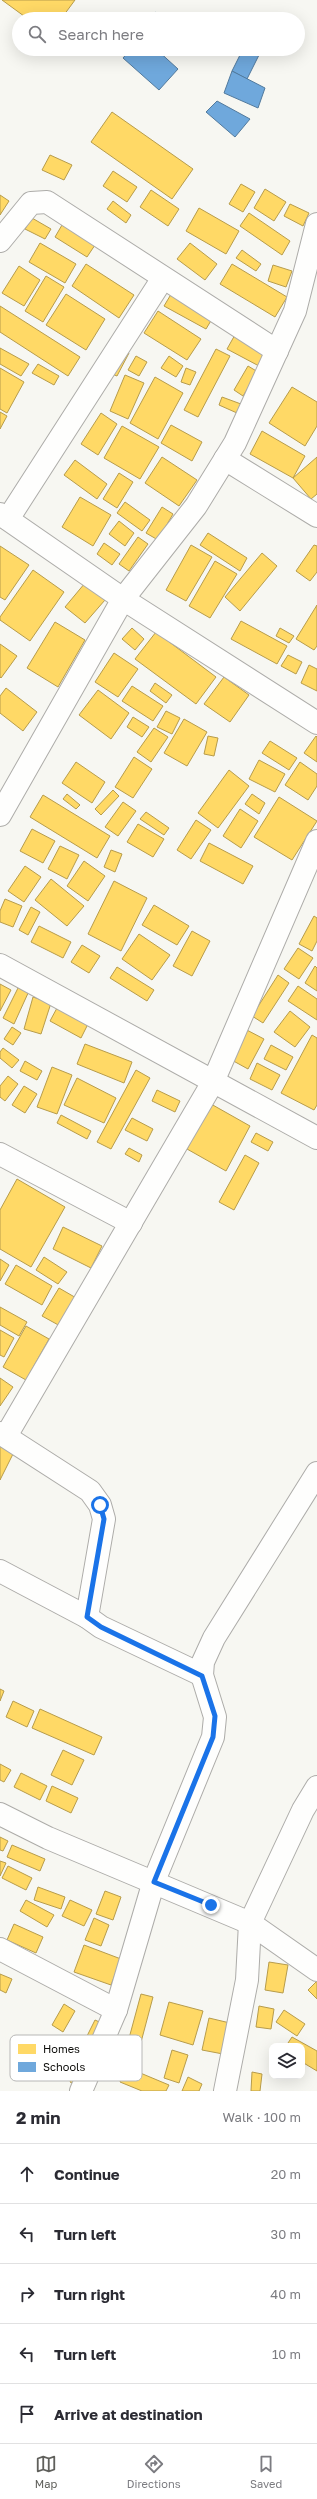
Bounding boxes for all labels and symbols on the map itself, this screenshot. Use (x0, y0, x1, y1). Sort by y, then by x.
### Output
route start (91, 1496, 109, 1514)
route end (202, 1896, 220, 1914)
legend (10, 2035, 142, 2081)
text: Homes (43, 2042, 80, 2055)
text: Schools (43, 2060, 86, 2073)

